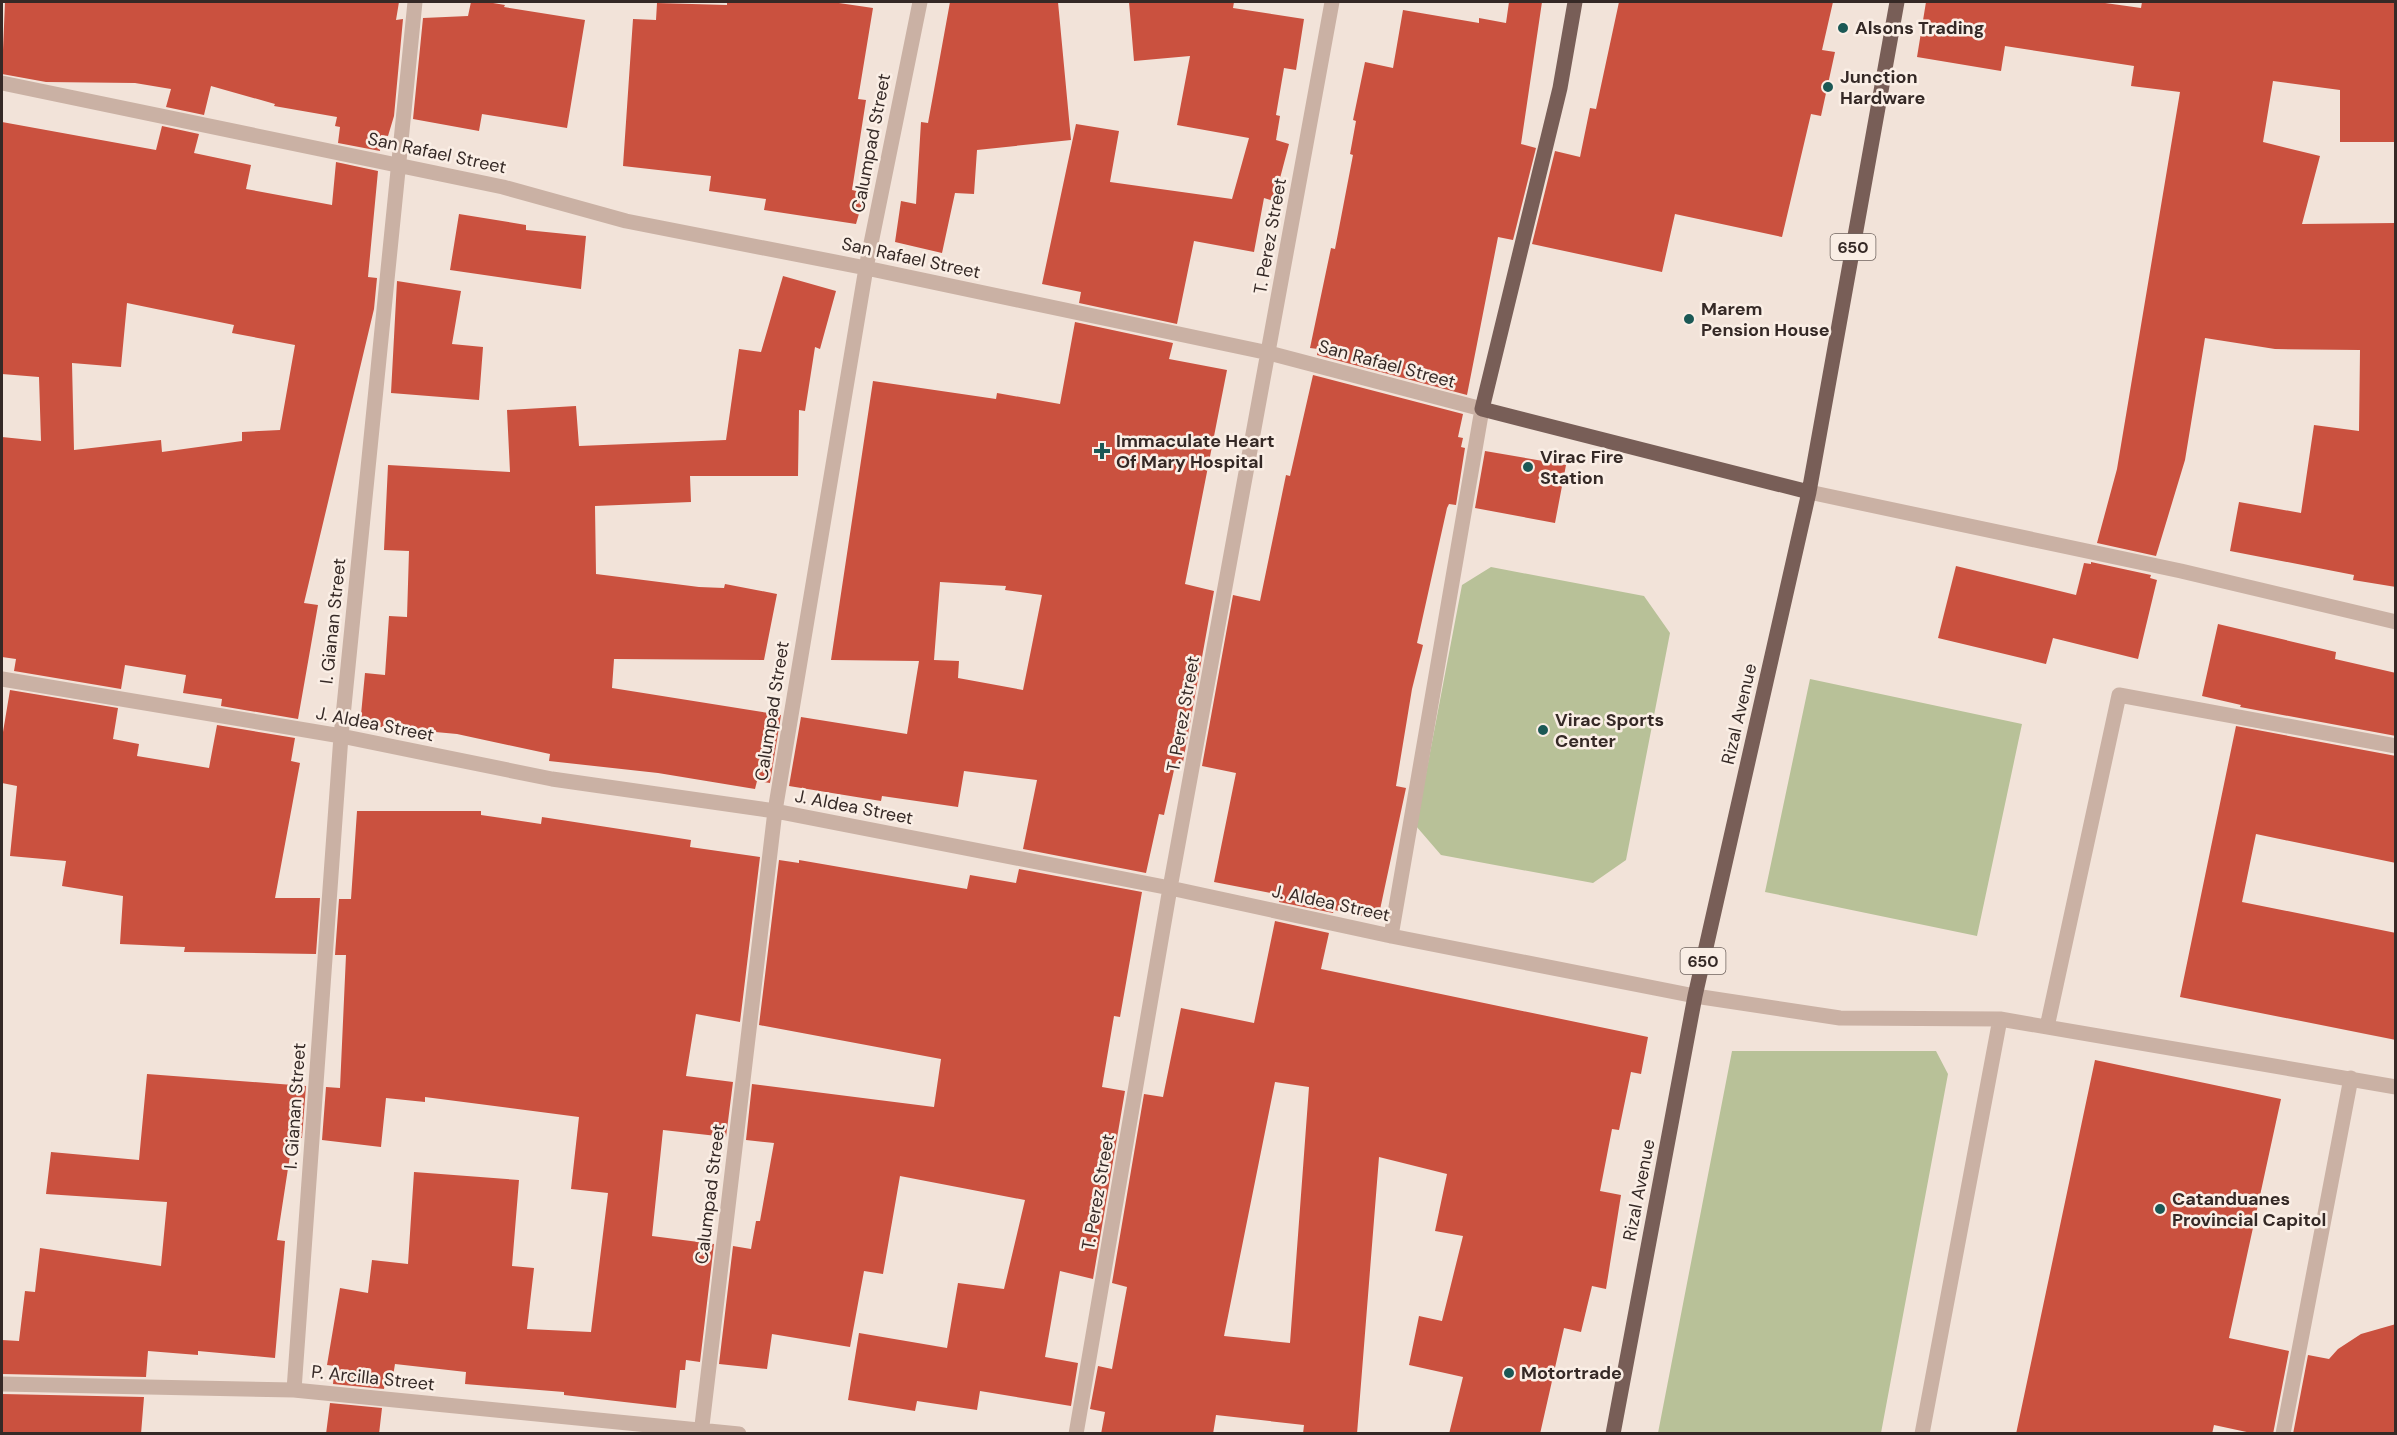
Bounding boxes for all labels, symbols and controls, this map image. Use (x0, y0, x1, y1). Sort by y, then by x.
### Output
place label: Alsons Trading (1855, 16, 1984, 40)
marker: Alsons Trading (1836, 21, 1850, 35)
place label: Junction Hardware (1840, 65, 1925, 110)
street label: Calumpad Street (846, 71, 896, 215)
marker: Junction Hardware (1821, 80, 1835, 94)
street label: San Rafael Street (365, 127, 509, 179)
street label: T. Perez Street (1248, 176, 1292, 296)
street label: San Rafael Street (839, 232, 983, 284)
road number: 650 (1830, 234, 1876, 260)
place label: Marem Pension House (1701, 297, 1830, 342)
marker: Marem Pension House (1682, 312, 1696, 326)
street label: San Rafael Street (1316, 334, 1458, 394)
place label: Immaculate Heart Of Mary Hospital (1116, 429, 1275, 474)
marker: Immaculate Heart Of Mary Hospital (1093, 442, 1111, 460)
place label: Virac Fire Station (1540, 445, 1624, 490)
marker: Virac Fire Station (1521, 460, 1535, 474)
street label: I. Gianan Street (314, 557, 352, 685)
street label: Calumpad Street (749, 639, 795, 783)
street label: T. Perez Street (1161, 654, 1205, 774)
street label: Rizal Avenue (1716, 661, 1762, 767)
street label: J. Aldea Street (314, 701, 436, 747)
place label: Virac Sports Center (1555, 708, 1664, 753)
marker: Virac Sports Center (1536, 723, 1550, 737)
street label: J. Aldea Street (793, 784, 915, 830)
street label: J. Aldea Street (1270, 879, 1392, 927)
road number: 650 (1680, 948, 1726, 974)
street label: I. Gianan Street (279, 1042, 311, 1170)
street label: Calumpad Street (689, 1122, 731, 1266)
street label: T. Perez Street (1076, 1132, 1120, 1252)
street label: Rizal Avenue (1617, 1137, 1661, 1243)
place label: Catanduanes Provincial Capitol (2172, 1187, 2326, 1232)
marker: Catanduanes Provincial Capitol (2153, 1202, 2167, 1216)
street label: P. Arcilla Street (310, 1360, 436, 1396)
place label: Motortrade (1521, 1361, 1622, 1385)
marker: Motortrade (1502, 1366, 1516, 1380)

